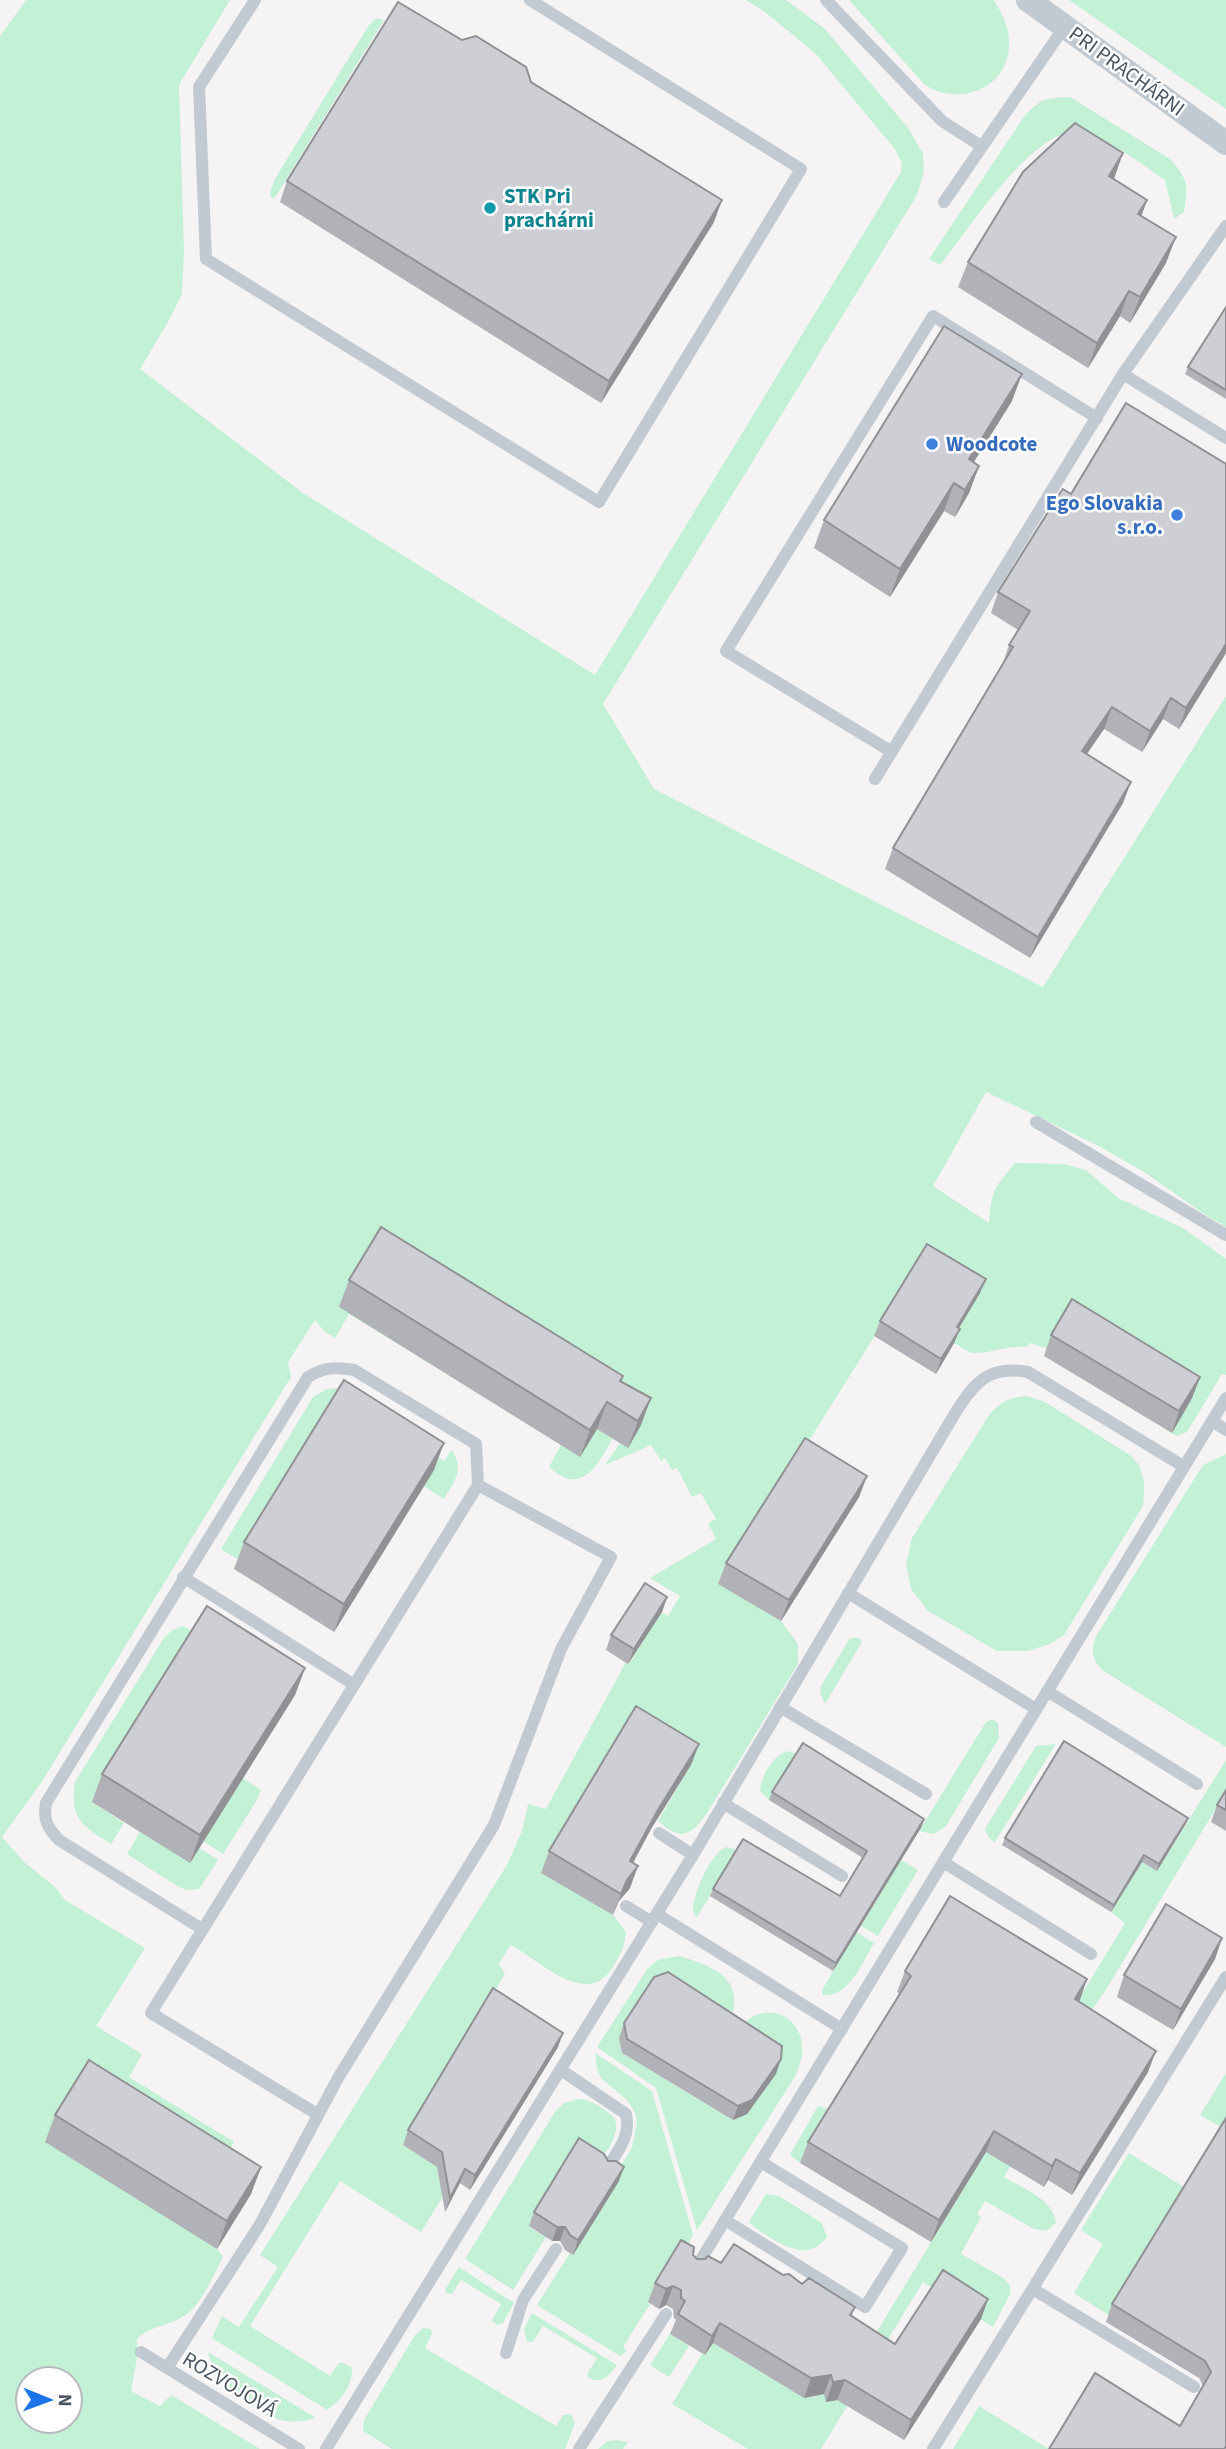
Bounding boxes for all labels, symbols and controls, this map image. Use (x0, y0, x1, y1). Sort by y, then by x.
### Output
street label: PRI PRACHÁRNI (1063, 19, 1191, 123)
place label: STK Pri prachárni (504, 181, 594, 235)
marker: STK Pri prachárni (482, 200, 498, 216)
place label: Woodcote (946, 429, 1037, 459)
marker: Woodcote (924, 436, 940, 452)
place label: Ego Slovakia s.r.o. (1046, 488, 1163, 542)
marker: Ego Slovakia s.r.o. (1169, 507, 1185, 523)
street label: ROZVOJOVÁ (177, 2344, 284, 2424)
north arrow (14, 2365, 84, 2435)
text: N (51, 2394, 78, 2407)

